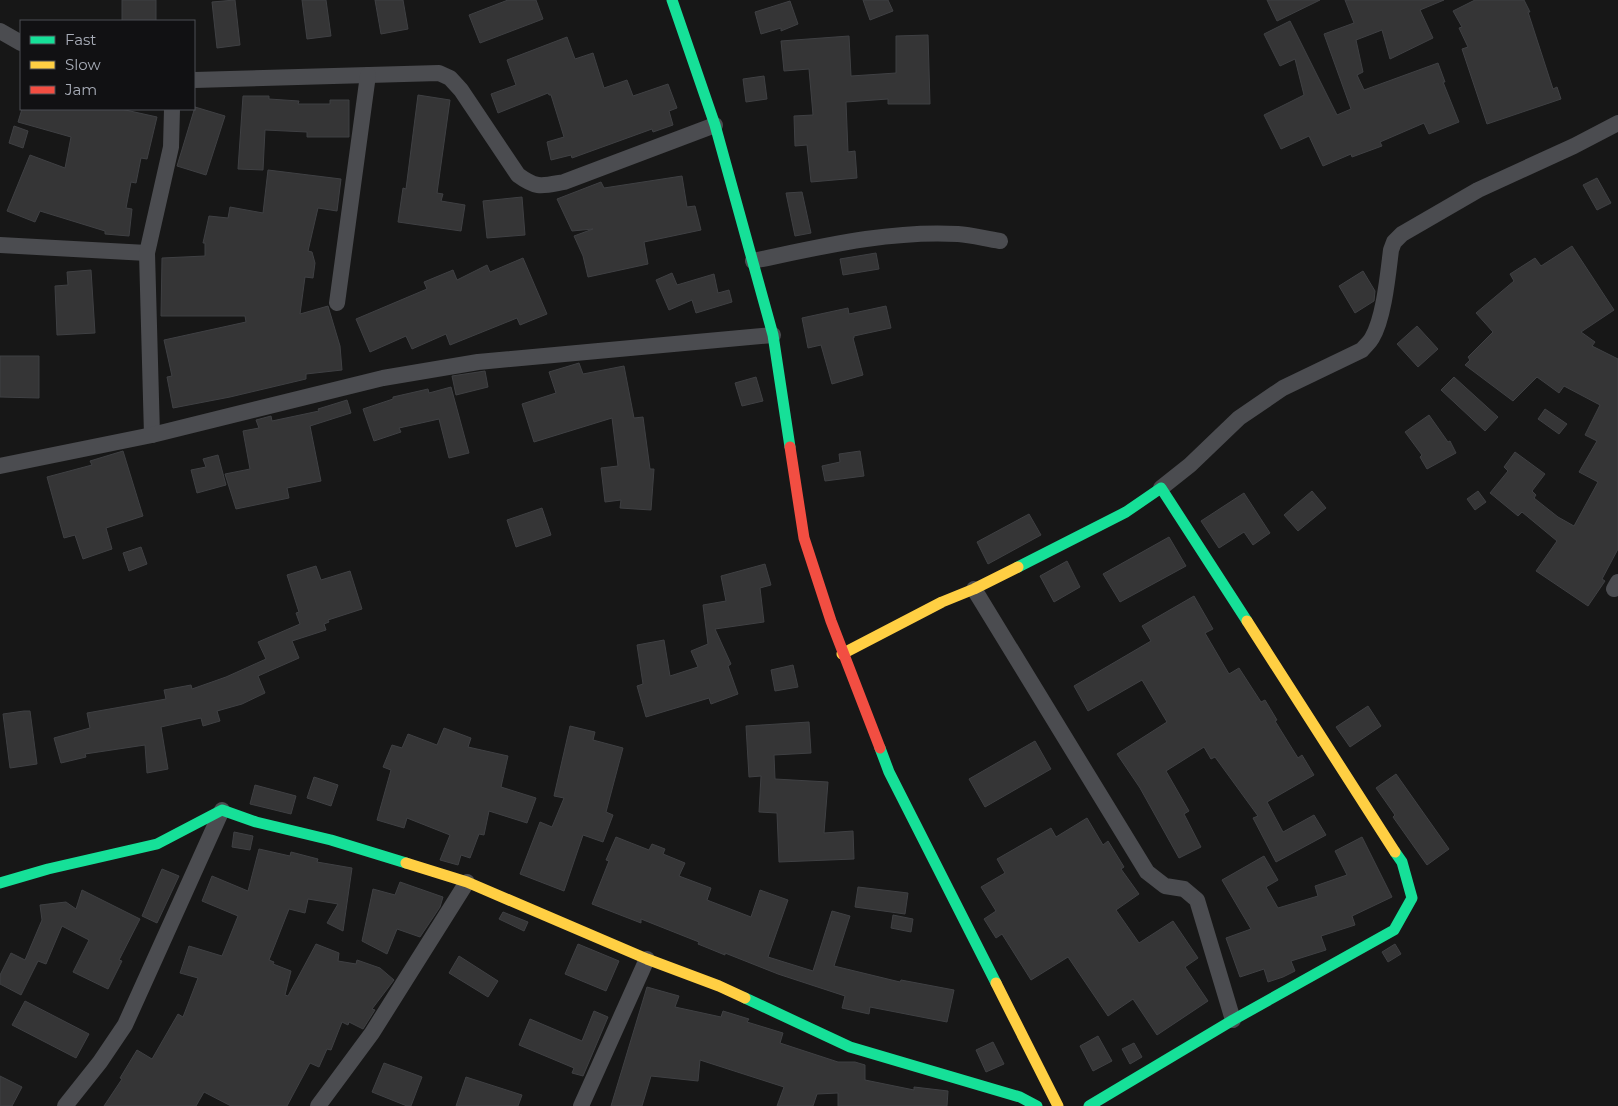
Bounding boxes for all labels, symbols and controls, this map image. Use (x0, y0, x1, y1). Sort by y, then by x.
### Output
legend (20, 20, 195, 110)
text: Fast (65, 30, 96, 49)
text: Slow (65, 55, 101, 74)
text: Jam (64, 80, 97, 99)

